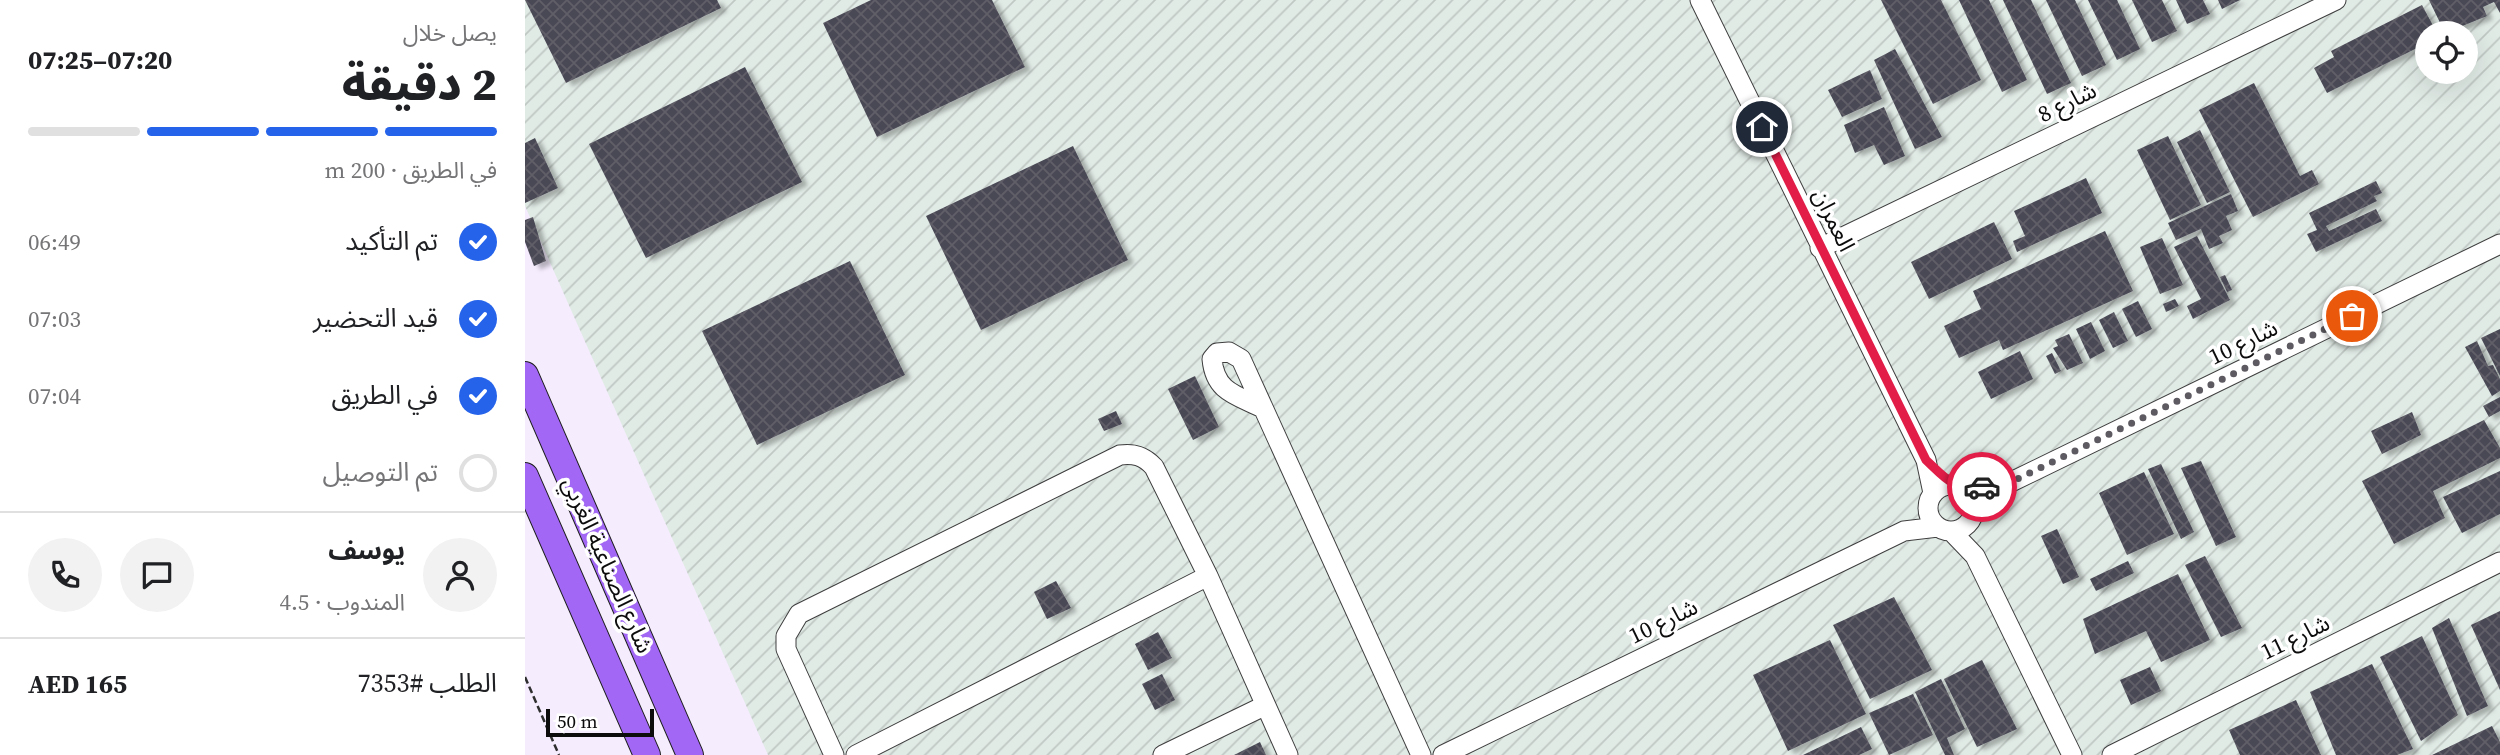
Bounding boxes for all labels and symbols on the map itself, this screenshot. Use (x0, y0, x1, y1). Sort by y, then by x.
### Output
street label: شارع 8 (2032, 74, 2102, 131)
pin (1732, 97, 1792, 157)
street label: العمران (1805, 183, 1863, 257)
pin (2322, 286, 2382, 346)
street label: شارع 10 (2203, 312, 2283, 373)
courier (1947, 452, 2017, 522)
street label: شارع الصناعية الغربي (554, 472, 661, 659)
street label: شارع 10 (1623, 591, 1703, 652)
street label: شارع 11 (2255, 607, 2335, 668)
scale bar (546, 706, 655, 738)

